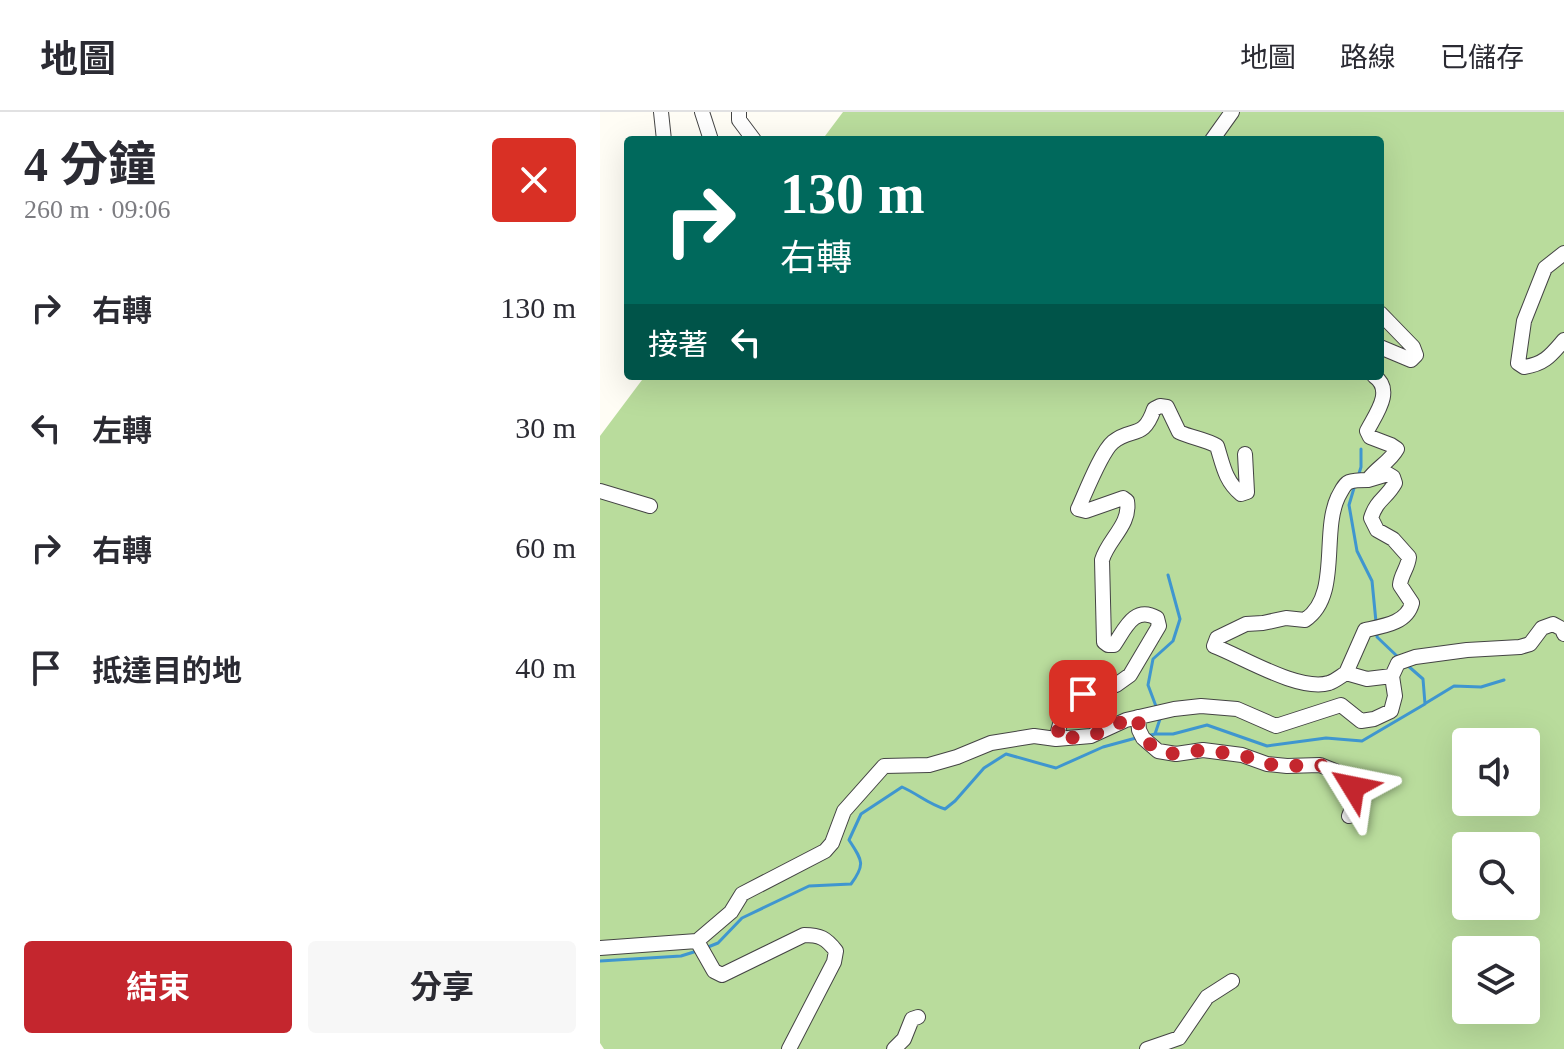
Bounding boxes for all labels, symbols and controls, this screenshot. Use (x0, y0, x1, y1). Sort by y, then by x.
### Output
text: 地圖 (40, 38, 116, 80)
text: 地圖 (1240, 42, 1296, 73)
text: 路線 (1340, 42, 1396, 73)
text: 已儲存 (1440, 42, 1524, 73)
text: 4 分鐘 (24, 138, 156, 191)
button: close (492, 138, 576, 222)
text: 130 m (780, 163, 925, 225)
icon: right (648, 168, 752, 272)
text: 260 m · 09:06 (24, 195, 171, 224)
text: 右轉 (780, 238, 852, 278)
icon: right (24, 286, 68, 330)
text: 130 m (500, 291, 576, 324)
text: 右轉 (92, 294, 152, 327)
icon: left (724, 320, 768, 364)
text: 接著 (648, 328, 708, 361)
icon: left (24, 406, 68, 450)
text: 30 m (515, 411, 576, 444)
text: 左轉 (92, 414, 152, 447)
icon: right (24, 526, 68, 570)
text: 60 m (515, 531, 576, 564)
text: 右轉 (92, 534, 152, 567)
icon: arrive (24, 646, 68, 690)
text: 40 m (515, 651, 576, 684)
text: 抵達目的地 (92, 654, 242, 687)
pin (1049, 660, 1117, 728)
icon: arrive (1061, 672, 1105, 716)
map controls (1452, 728, 1540, 1024)
button: sound (1452, 728, 1540, 816)
position arrow (1311, 745, 1395, 829)
button: search (1452, 832, 1540, 920)
button: layers (1452, 936, 1540, 1024)
button: 結束 (24, 941, 292, 1033)
button: 分享 (308, 941, 576, 1033)

